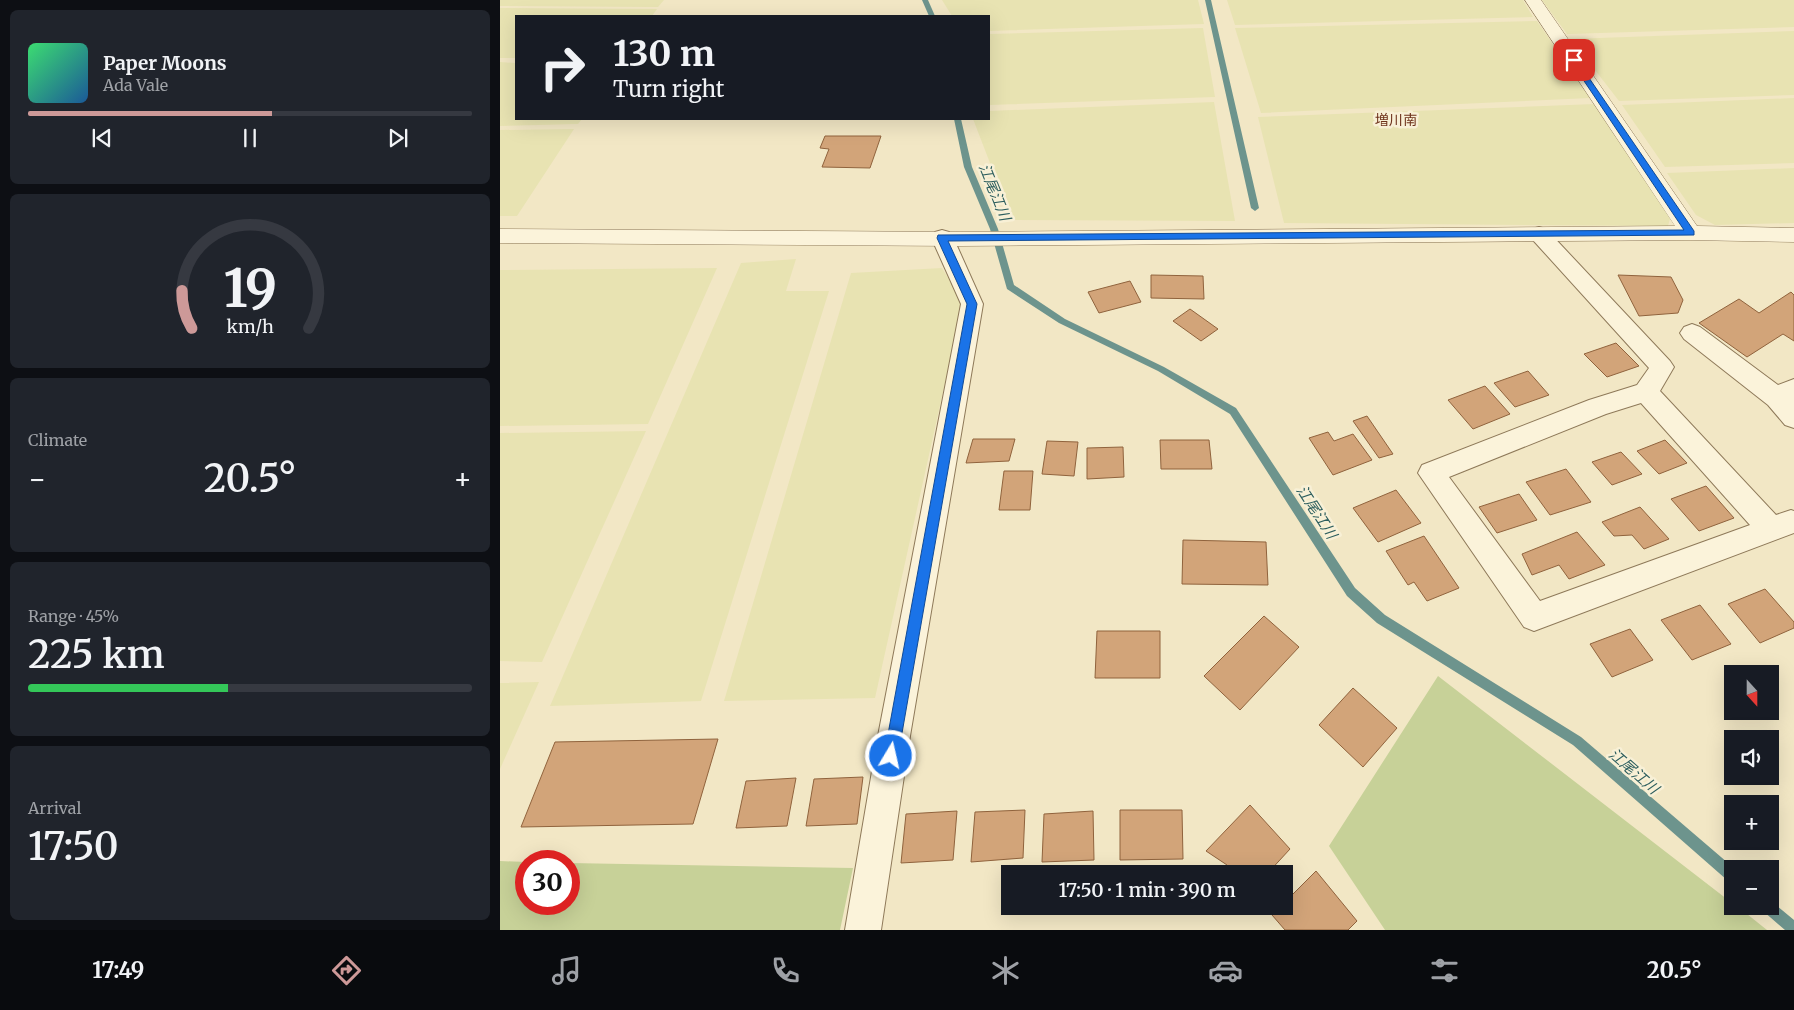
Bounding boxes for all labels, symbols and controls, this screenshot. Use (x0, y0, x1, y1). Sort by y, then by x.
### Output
text: 130 m (613, 32, 715, 76)
icon: right (530, 35, 595, 100)
pin (1553, 39, 1595, 81)
icon: arrive (1560, 46, 1588, 74)
text: Paper Moons (103, 51, 227, 75)
text: Ada Vale (103, 75, 168, 95)
text: Turn right (613, 75, 724, 103)
district label: 増川南 (1375, 111, 1417, 129)
icon: previous (88, 124, 116, 152)
icon: pause (236, 124, 264, 152)
icon: next (384, 124, 412, 152)
water label: 江尾江川 (975, 161, 1016, 225)
text: 19 (223, 256, 277, 321)
text: km/h (226, 315, 274, 338)
text: Climate (28, 430, 87, 450)
text: 20.5° (204, 455, 296, 502)
text: − (28, 461, 47, 497)
text: + (453, 461, 472, 497)
water label: 江尾江川 (1293, 482, 1342, 544)
text: Range · 45% (28, 606, 119, 626)
text: 225 km (28, 631, 165, 678)
north arrow (1724, 665, 1779, 720)
map controls (1724, 665, 1779, 915)
position arrow (864, 729, 916, 781)
button: sound (1724, 730, 1779, 785)
water label: 江尾江川 (1605, 744, 1664, 799)
button: + (1724, 795, 1779, 850)
text: Arrival (28, 798, 81, 818)
text: 17:50 (28, 823, 119, 870)
speed limit sign: 30 (515, 850, 580, 915)
button: − (1724, 860, 1779, 915)
text: 17:50 · 1 min · 390 m (1058, 878, 1236, 902)
icon: directions (329, 953, 364, 988)
icon: music (549, 953, 584, 988)
icon: phone (768, 953, 803, 988)
icon: climate (988, 953, 1023, 988)
icon: car (1208, 953, 1243, 988)
icon: filters (1427, 953, 1462, 988)
text: 17:49 (92, 956, 144, 984)
text: 20.5° (1647, 956, 1702, 984)

